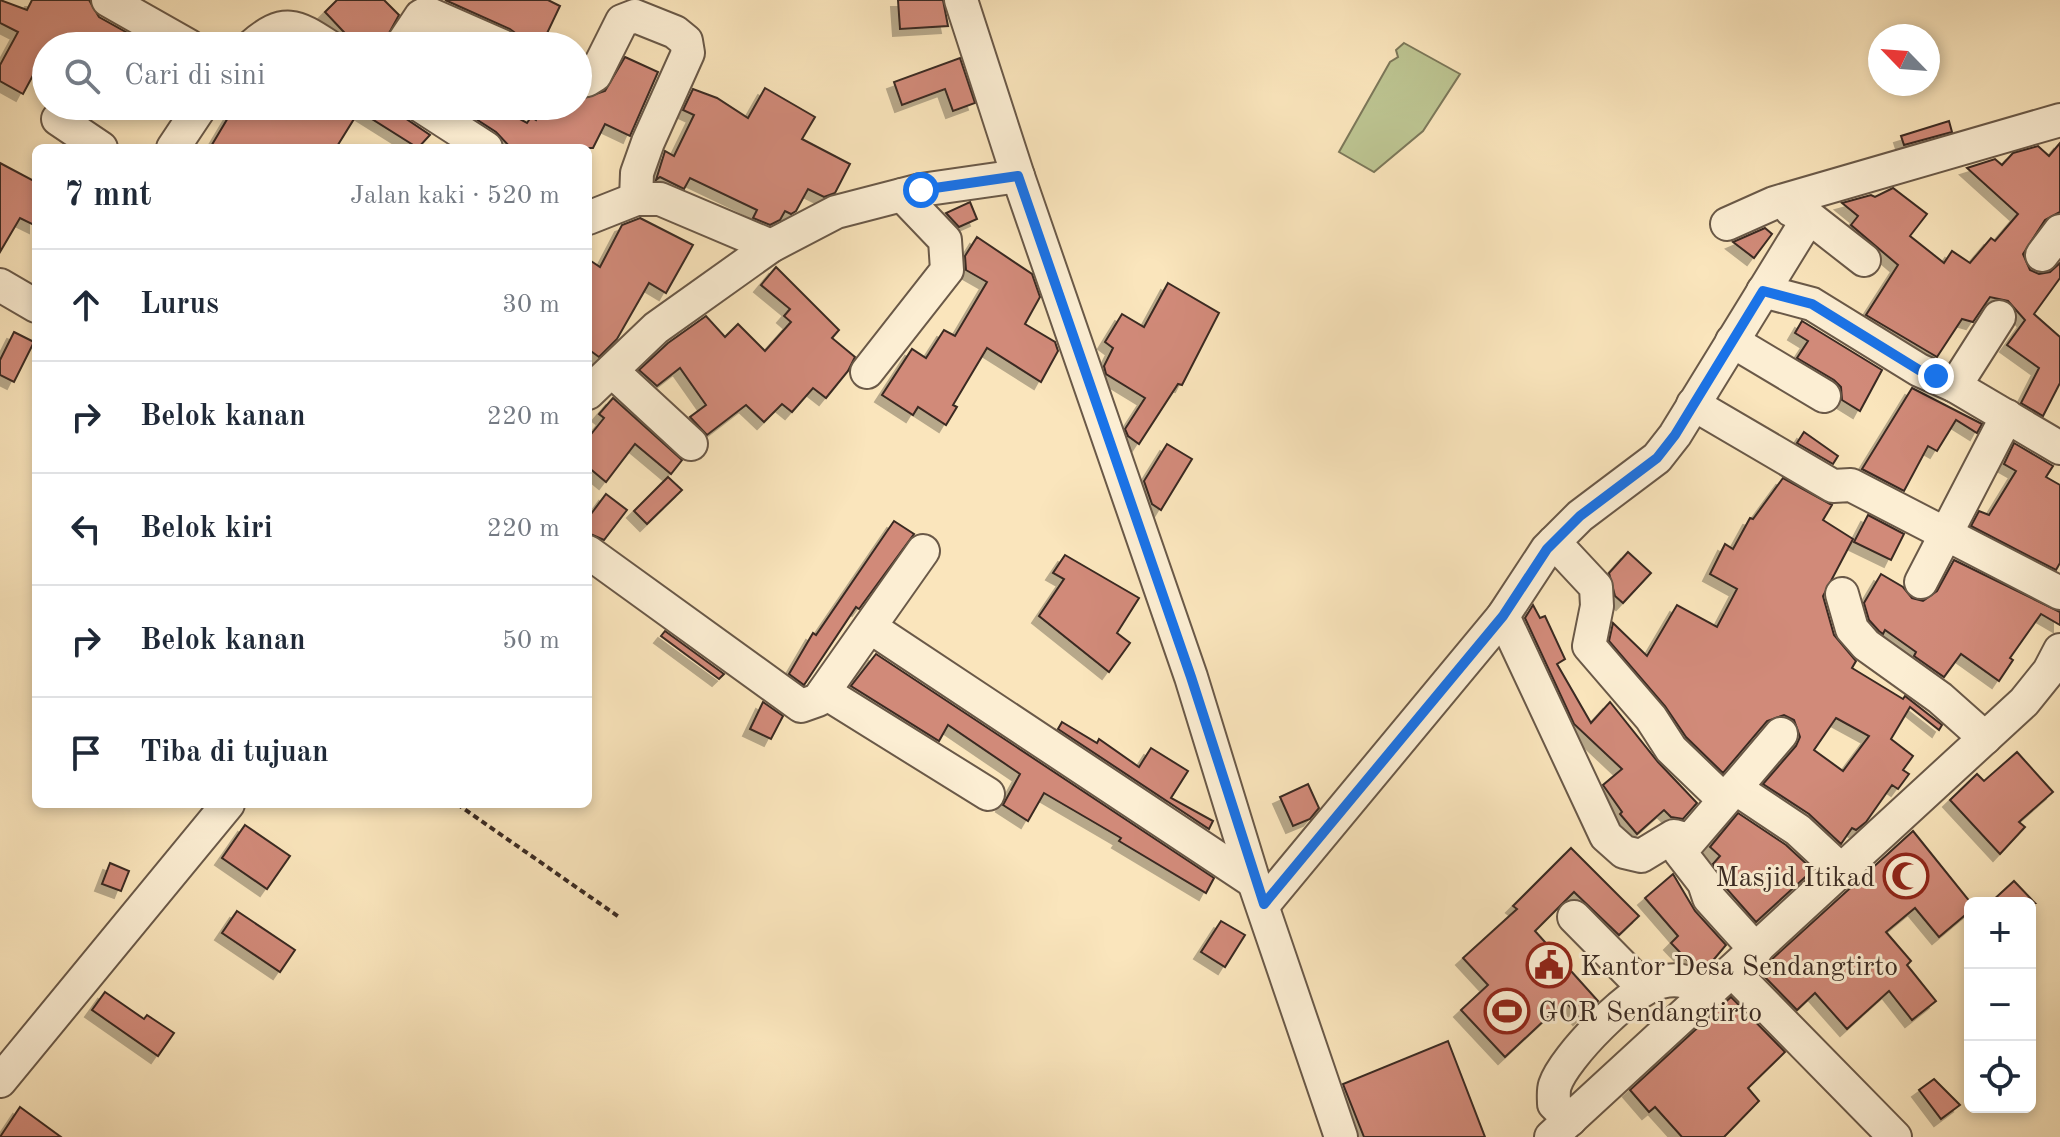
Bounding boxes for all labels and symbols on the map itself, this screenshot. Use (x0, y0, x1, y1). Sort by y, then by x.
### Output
north arrow (1868, 24, 1940, 96)
route start (903, 172, 939, 208)
route end (1918, 358, 1954, 394)
mosque icon: Masjid Itikad (1882, 852, 1930, 900)
place label: Masjid Itikad (1715, 865, 1875, 893)
public building icon: Kantor Desa Sendangtirto (1525, 941, 1573, 989)
place label: Kantor Desa Sendangtirto (1580, 954, 1898, 982)
sports icon: GOR Sendangtirto (1483, 987, 1531, 1035)
place label: GOR Sendangtirto (1538, 1000, 1762, 1028)

